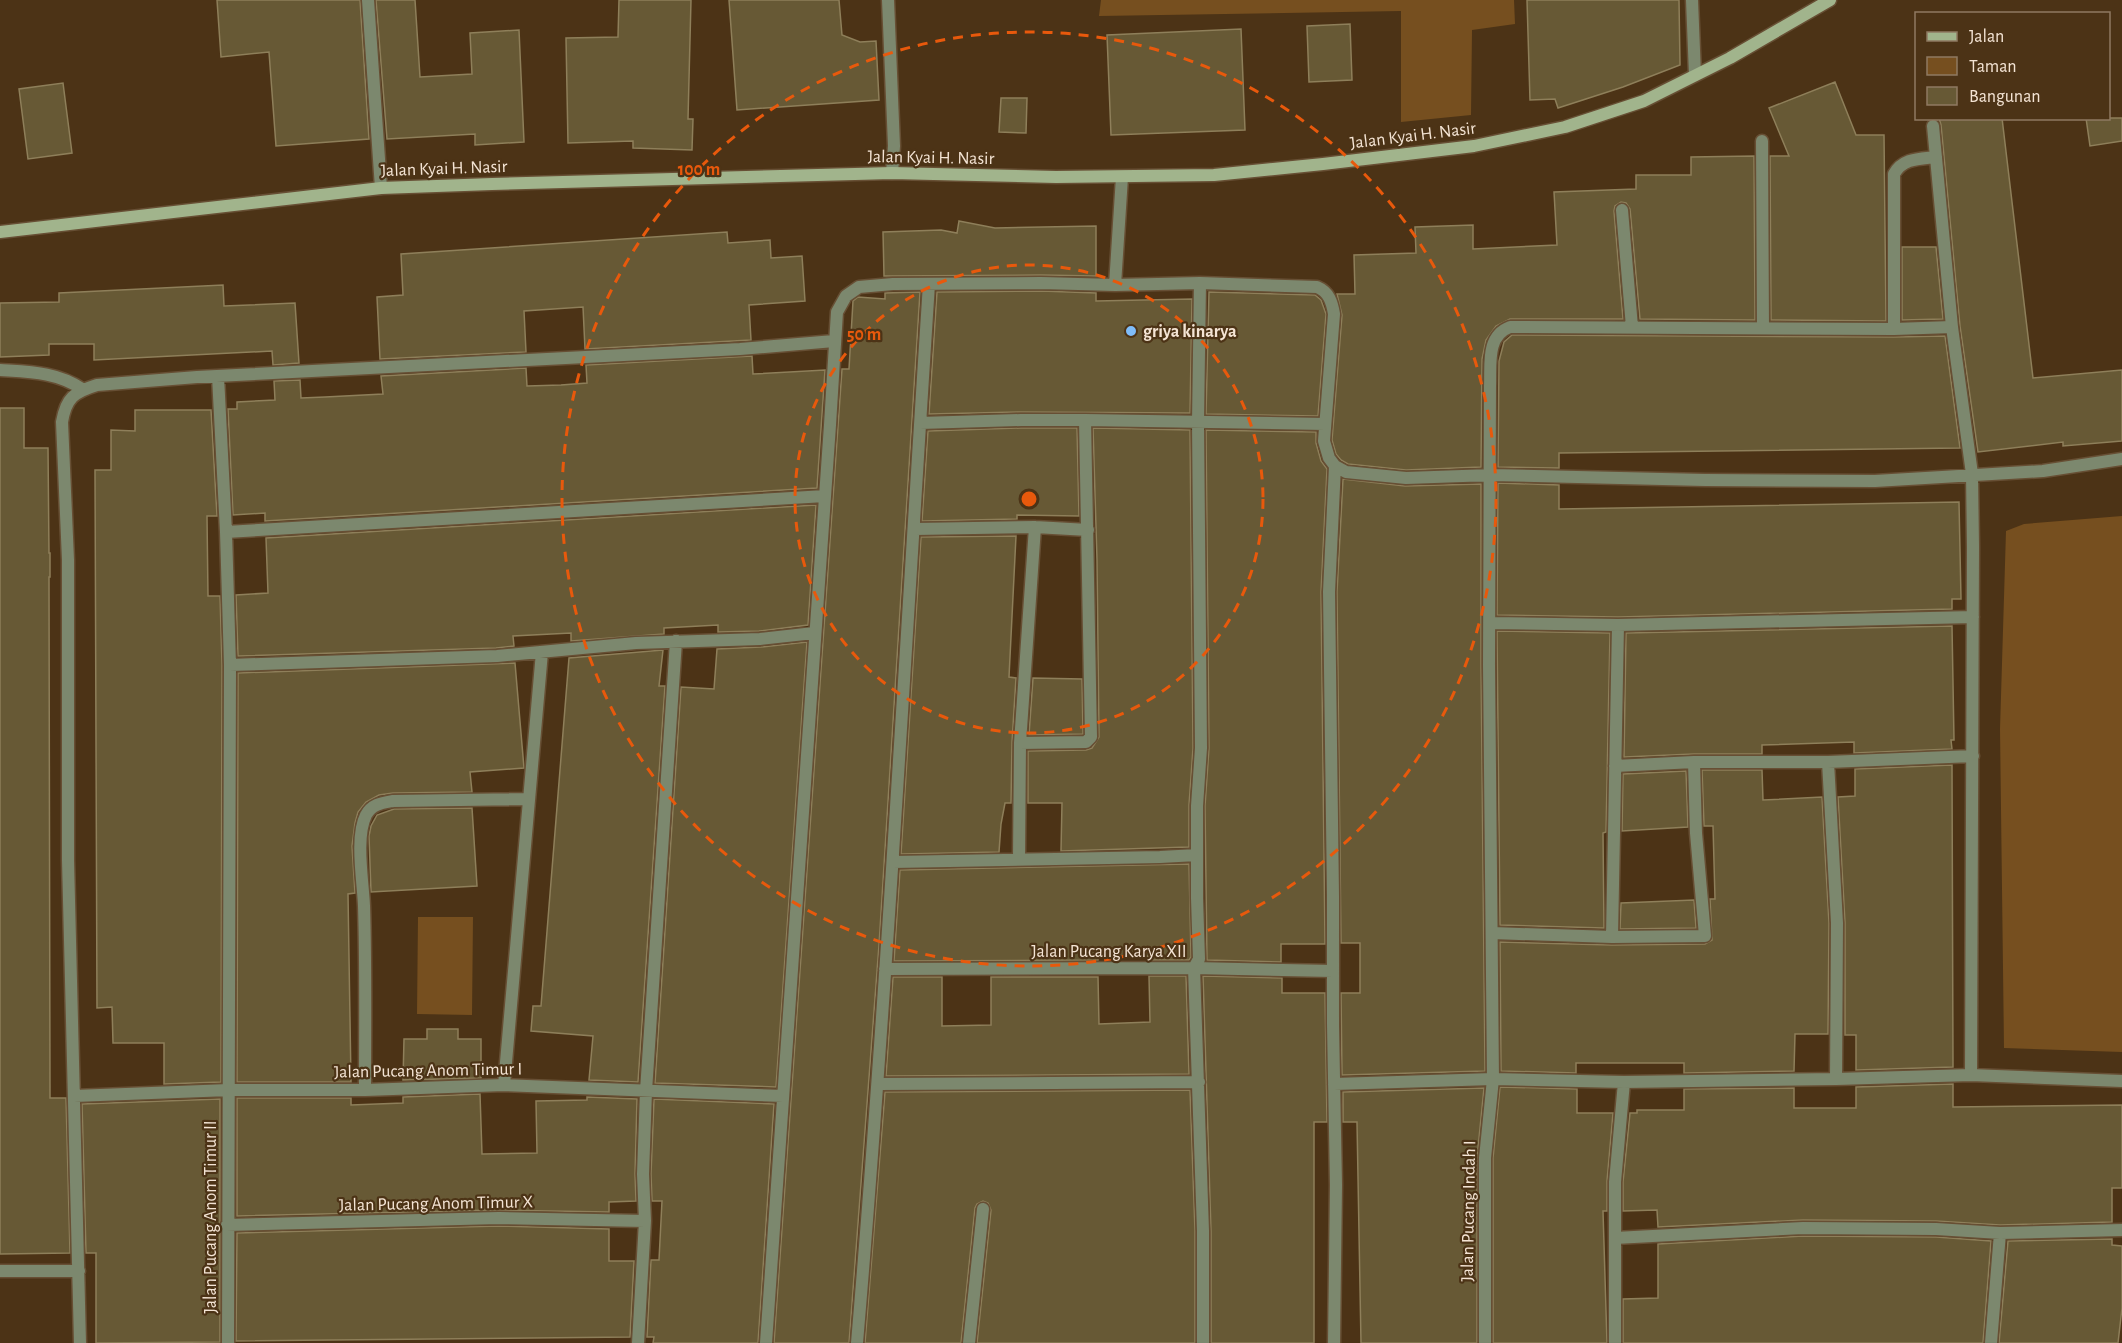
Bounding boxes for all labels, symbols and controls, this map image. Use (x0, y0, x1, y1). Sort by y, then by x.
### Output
legend (1915, 12, 2110, 120)
text: Jalan (1969, 28, 2004, 46)
text: Taman (1969, 58, 2017, 76)
text: Bangunan (1969, 88, 2041, 106)
street label: Jalan Kyai H. Nasir (1349, 119, 1477, 153)
street label: Jalan Kyai H. Nasir (867, 148, 995, 168)
street label: Jalan Kyai H. Nasir (380, 158, 508, 180)
text: 100 m (678, 161, 720, 179)
place label: griya kinarya (1143, 323, 1237, 341)
marker: griya kinarya (1124, 324, 1138, 338)
text: 50 m (847, 326, 881, 344)
centre of rings (1019, 489, 1039, 509)
street label: Jalan Pucang Karya XII (1031, 943, 1187, 961)
street label: Jalan Pucang Anom Timur I (334, 1060, 522, 1082)
street label: Jalan Pucang Anom Timur II (202, 1120, 220, 1314)
street label: Jalan Pucang Indah I (1459, 1140, 1479, 1282)
street label: Jalan Pucang Anom Timur X (339, 1193, 534, 1215)

